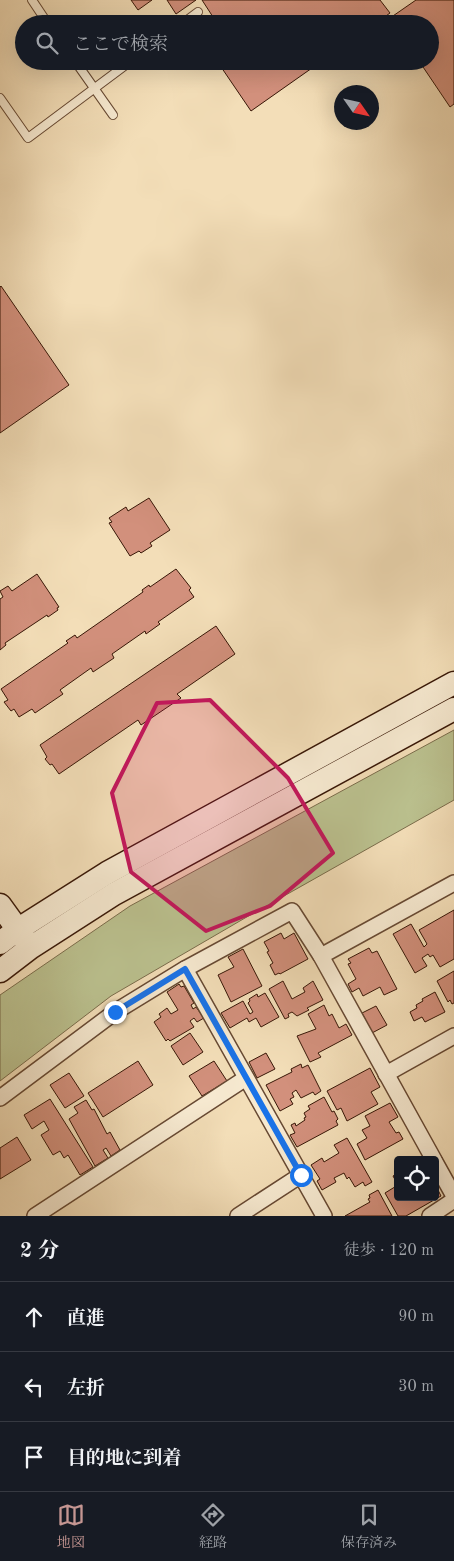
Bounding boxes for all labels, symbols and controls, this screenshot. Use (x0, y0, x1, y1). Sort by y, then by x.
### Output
search box (15, 15, 439, 70)
icon: search (33, 29, 61, 57)
text: ここで検索 (73, 36, 168, 55)
north arrow (334, 85, 379, 130)
route end (104, 1001, 127, 1024)
map controls (394, 1156, 439, 1201)
button: locate (394, 1156, 439, 1201)
route start (290, 1164, 313, 1187)
text: 2 分 (20, 1241, 59, 1262)
text: 徒歩 · 120 m (344, 1243, 434, 1259)
icon: ahead (20, 1303, 48, 1331)
text: 90 m (398, 1309, 434, 1325)
text: 直進 (67, 1310, 105, 1329)
icon: left (20, 1373, 48, 1401)
text: 30 m (398, 1379, 434, 1395)
text: 左折 (67, 1380, 105, 1399)
icon: arrive (20, 1443, 48, 1471)
text: 目的地に到着 (67, 1450, 181, 1469)
tab: 地図 (57, 1501, 85, 1552)
tab: 経路 (199, 1501, 227, 1552)
tab: 保存済み (341, 1501, 397, 1552)

